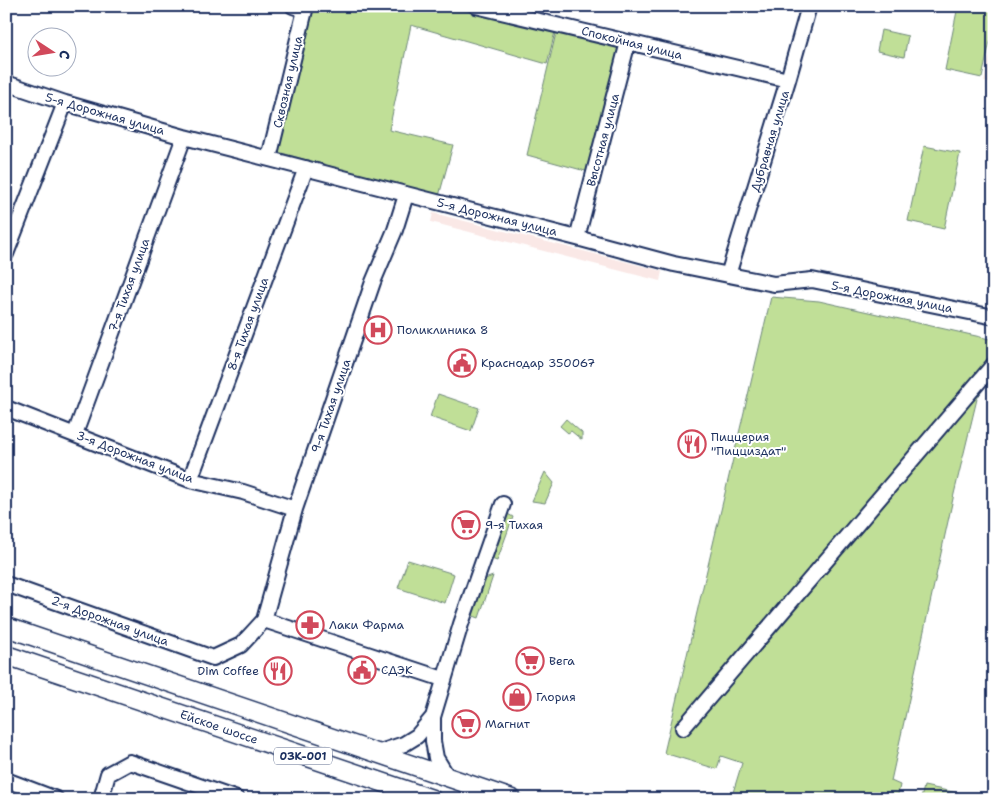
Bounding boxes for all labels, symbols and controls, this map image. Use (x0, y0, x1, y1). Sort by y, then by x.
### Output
street label: Спокойная улица (580, 23, 685, 63)
north arrow (28, 28, 78, 78)
street label: Сквозная улица (270, 34, 307, 130)
text: С (55, 49, 74, 61)
street label: Дубравная улица (747, 88, 793, 194)
street label: 5-я Дорожная улица (43, 89, 167, 139)
street label: Высотная улица (583, 91, 623, 188)
street label: 5-я Дорожная улица (435, 194, 559, 240)
street label: 7-я Тихая улица (105, 236, 153, 334)
street label: 8-я Тихая улица (224, 275, 273, 373)
street label: 5-я Дорожная улица (830, 277, 955, 317)
hospital icon: Поликлиника 8 (363, 315, 393, 345)
place label: Поликлиника 8 (397, 322, 488, 338)
public building icon: Краснодар 350067 (447, 348, 477, 378)
place label: Краснодар 350067 (481, 355, 595, 371)
street label: 9-я Тихая улица (307, 356, 355, 455)
street label: 3-я Дорожная улица (74, 427, 196, 487)
restaurant icon: Пиццерия "Пицциздат" (677, 429, 707, 459)
place label: Пиццерия "Пицциздат" (711, 429, 786, 459)
supermarket icon: 9-я Тихая (451, 510, 481, 540)
place label: 9-я Тихая (485, 517, 543, 533)
street label: 2-я Дорожная улица (49, 592, 171, 650)
pharmacy icon: Лаки Фарма (295, 610, 325, 640)
place label: Лаки Фарма (329, 617, 405, 633)
supermarket icon: Вега (515, 646, 545, 676)
place label: Вега (549, 653, 575, 669)
public building icon: СДЭК (347, 655, 377, 685)
restaurant icon: Dim Coffee (263, 656, 293, 686)
place label: СДЭК (381, 662, 413, 678)
place label: Dim Coffee (197, 663, 259, 679)
shop icon: Глория (502, 682, 532, 712)
place label: Глория (536, 689, 576, 705)
street label: Ейское шоссе (178, 706, 260, 748)
supermarket icon: Магнит (451, 709, 481, 739)
place label: Магнит (485, 716, 531, 732)
road number: 03К-001 (274, 748, 332, 764)

